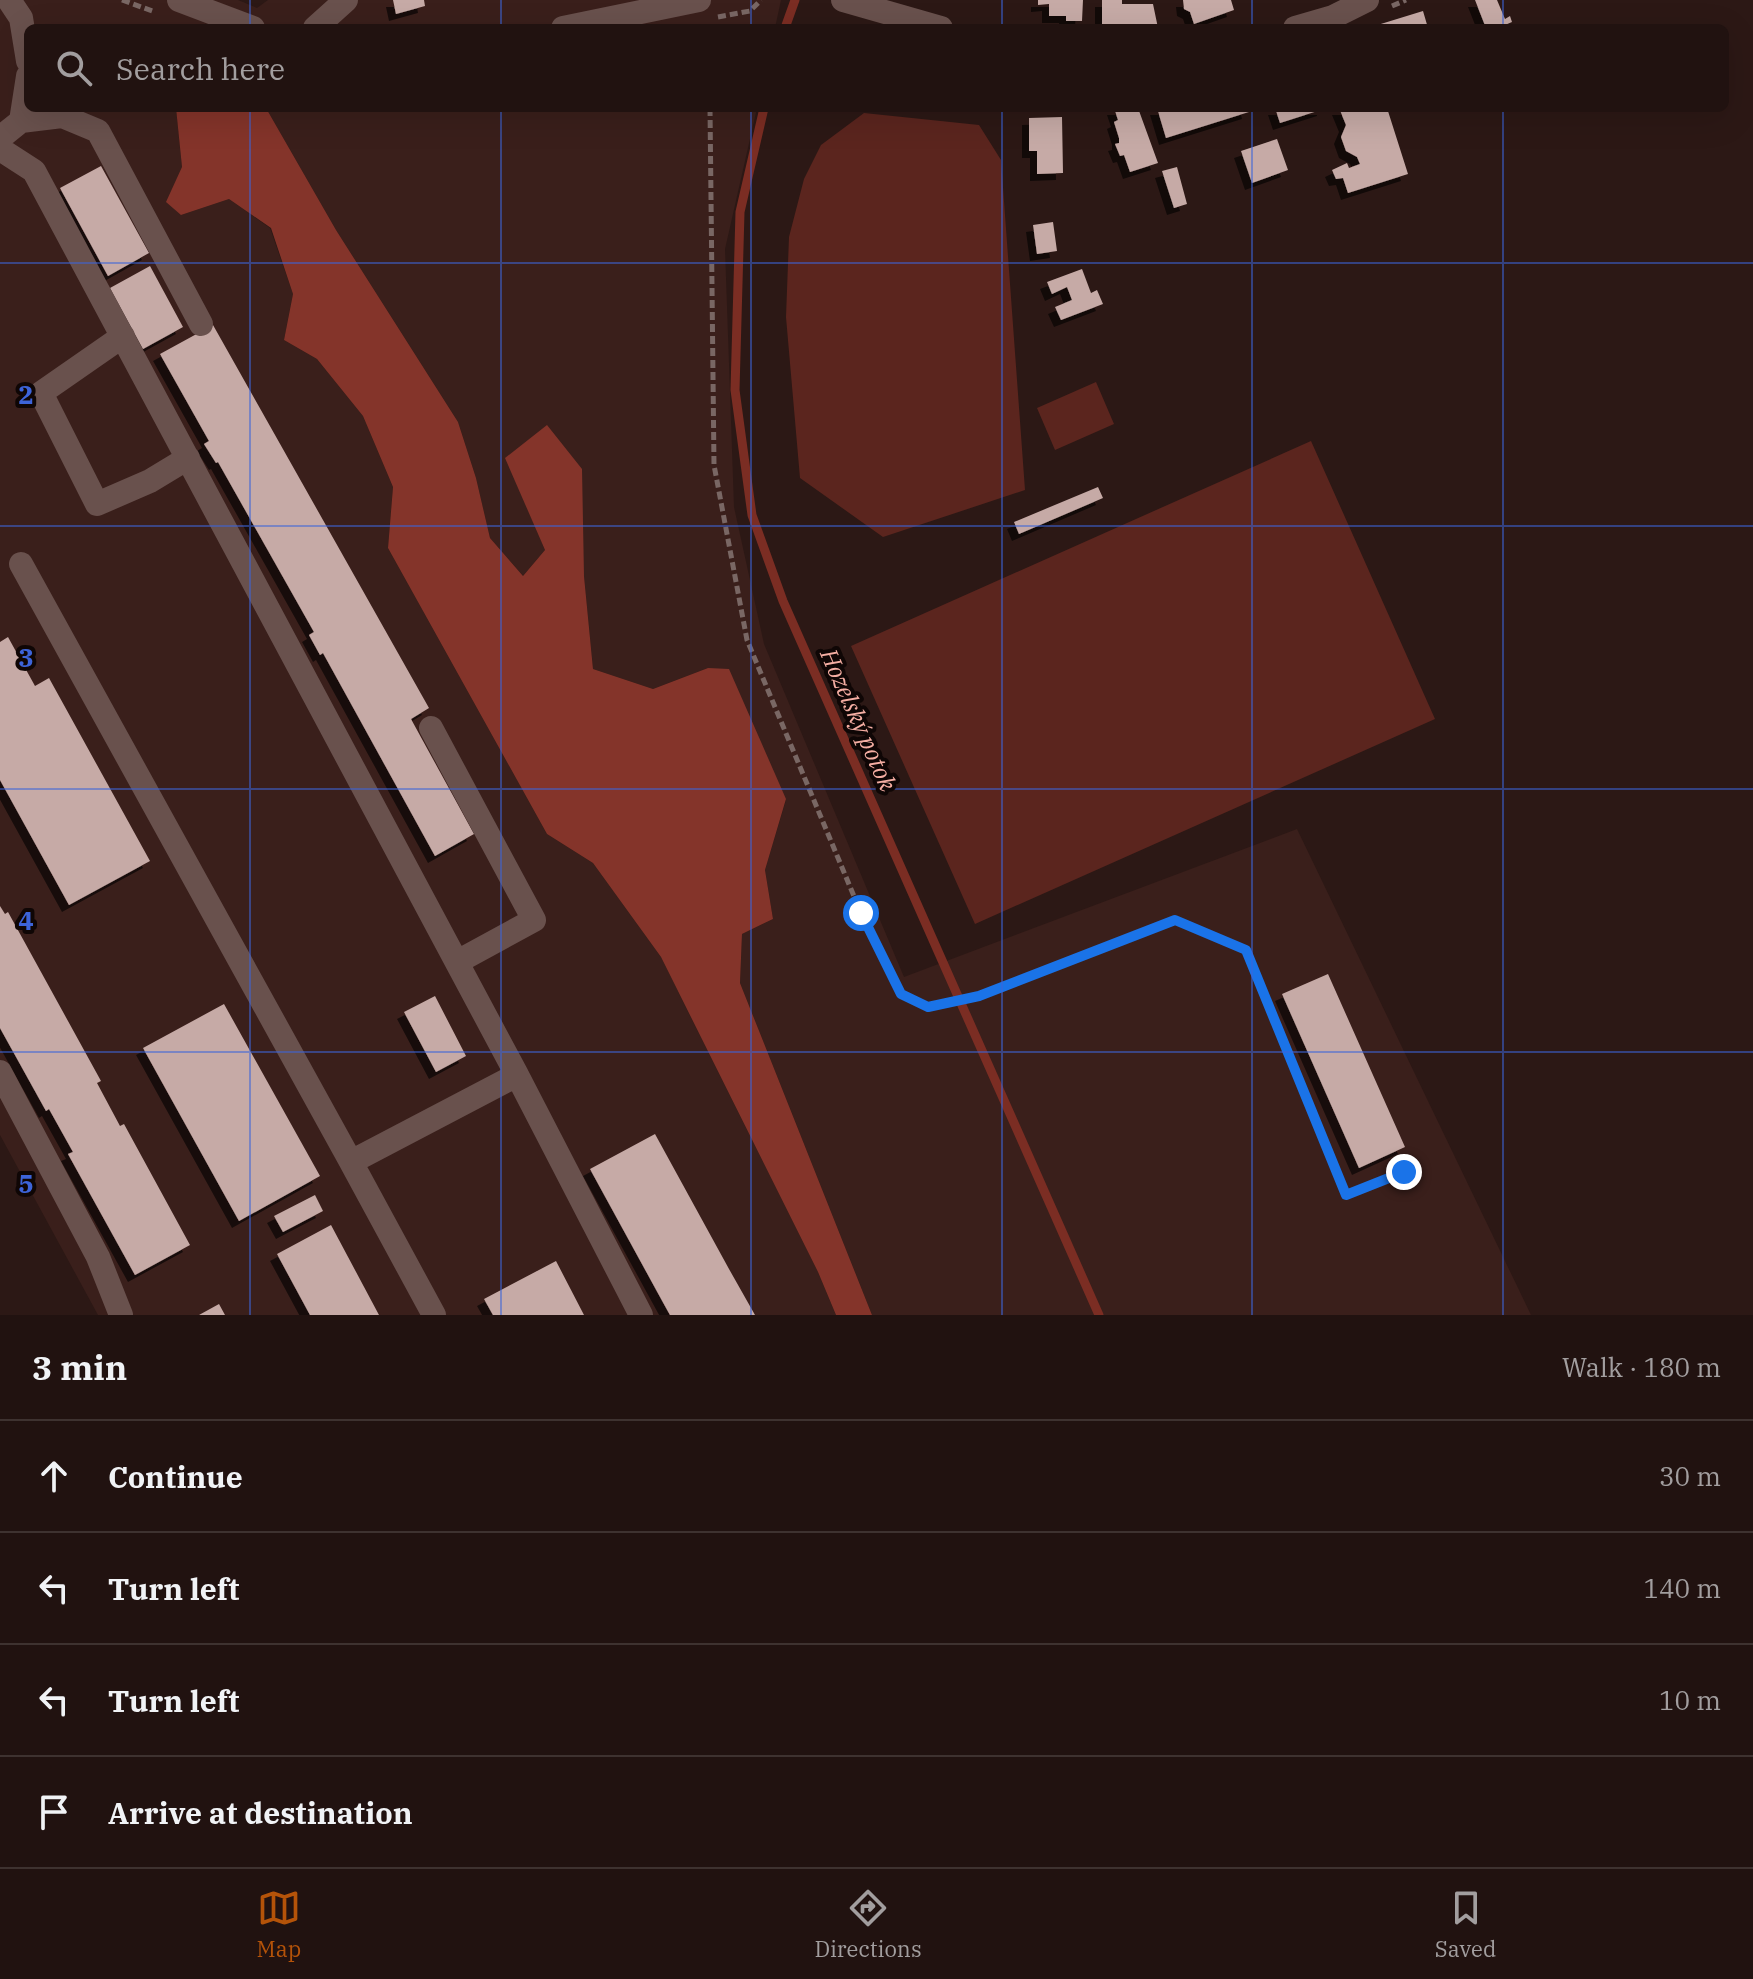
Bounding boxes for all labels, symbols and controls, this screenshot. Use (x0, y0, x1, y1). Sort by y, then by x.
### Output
search box (24, 24, 1729, 112)
icon: search (52, 46, 96, 90)
text: Search here (116, 49, 285, 88)
text: 2 (18, 377, 34, 411)
text: 3 (18, 640, 34, 674)
water label: Hozelský potok (813, 642, 905, 796)
route start (843, 895, 879, 931)
text: 4 (18, 903, 34, 937)
route end (1386, 1154, 1422, 1190)
text: 5 (18, 1166, 34, 1200)
text: 3 min (32, 1345, 127, 1389)
text: Walk · 180 m (1562, 1350, 1721, 1384)
icon: ahead (32, 1454, 76, 1498)
text: Continue (108, 1457, 243, 1496)
text: 30 m (1659, 1459, 1721, 1493)
icon: left (32, 1566, 76, 1610)
text: Turn left (108, 1569, 240, 1608)
text: 140 m (1643, 1571, 1721, 1605)
icon: left (32, 1678, 76, 1722)
text: Turn left (108, 1681, 240, 1720)
text: 10 m (1659, 1683, 1721, 1717)
icon: arrive (32, 1790, 76, 1834)
text: Arrive at destination (108, 1793, 413, 1832)
tab: Map (257, 1886, 301, 1963)
tab: Directions (814, 1886, 922, 1963)
tab: Saved (1435, 1886, 1496, 1963)

